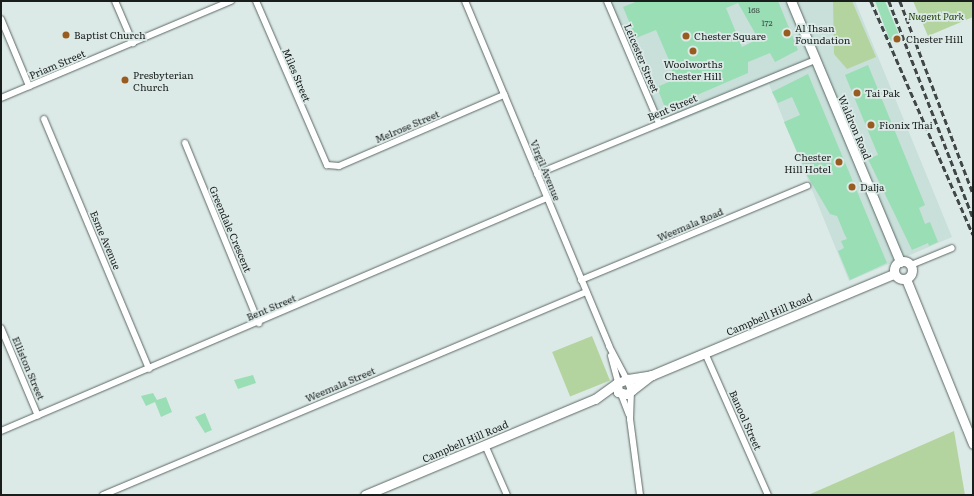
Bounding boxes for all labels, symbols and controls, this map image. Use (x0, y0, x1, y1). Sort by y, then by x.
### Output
house number: 168 (748, 5, 760, 15)
park label: Nugent Park (908, 10, 964, 22)
house number: 172 (761, 18, 773, 28)
place label: Al Ihsan Foundation (795, 21, 850, 44)
street label: Leicester Street (622, 22, 662, 94)
marker: Al Ihsan Foundation (782, 28, 792, 38)
place label: Baptist Church (74, 29, 146, 41)
marker: Baptist Church (61, 30, 71, 40)
place label: Chester Square (694, 30, 766, 42)
marker: Chester Square (681, 31, 691, 41)
marker: Chester Hill (891, 33, 903, 45)
place label: Chester Hill (906, 33, 963, 45)
marker: Woolworths Chester Hill (688, 46, 698, 56)
street label: Priam Street (27, 47, 87, 81)
street label: Miles Street (280, 47, 314, 103)
place label: Woolworths Chester Hill (664, 57, 722, 80)
place label: Presbyterian Church (133, 68, 194, 92)
marker: Presbyterian Church (120, 75, 130, 85)
place label: Tai Pak (865, 87, 900, 99)
marker: Tai Pak (852, 88, 862, 98)
street label: Bent Street (645, 91, 699, 123)
street label: Waldron Road (836, 93, 874, 161)
street label: Melrose Street (373, 107, 441, 145)
place label: Fionix Thai (879, 119, 933, 131)
marker: Fionix Thai (866, 120, 876, 130)
street label: Virgil Avenue (528, 138, 564, 202)
place label: Chester Hill Hotel (784, 150, 831, 174)
marker: Chester Hill Hotel (834, 157, 844, 167)
place label: Dalja (860, 181, 884, 193)
marker: Dalja (847, 182, 857, 192)
street label: Greendale Crescent (207, 184, 255, 274)
street label: Weemala Road (655, 205, 725, 243)
street label: Esme Avenue (88, 209, 124, 271)
street label: Campbell Hill Road (724, 290, 814, 338)
street label: Bent Street (244, 291, 298, 323)
street label: Elliston Street (10, 334, 48, 402)
street label: Weemala Street (303, 364, 377, 404)
street label: Banool Street (728, 388, 764, 452)
street label: Campbell Hill Road (420, 417, 510, 465)

